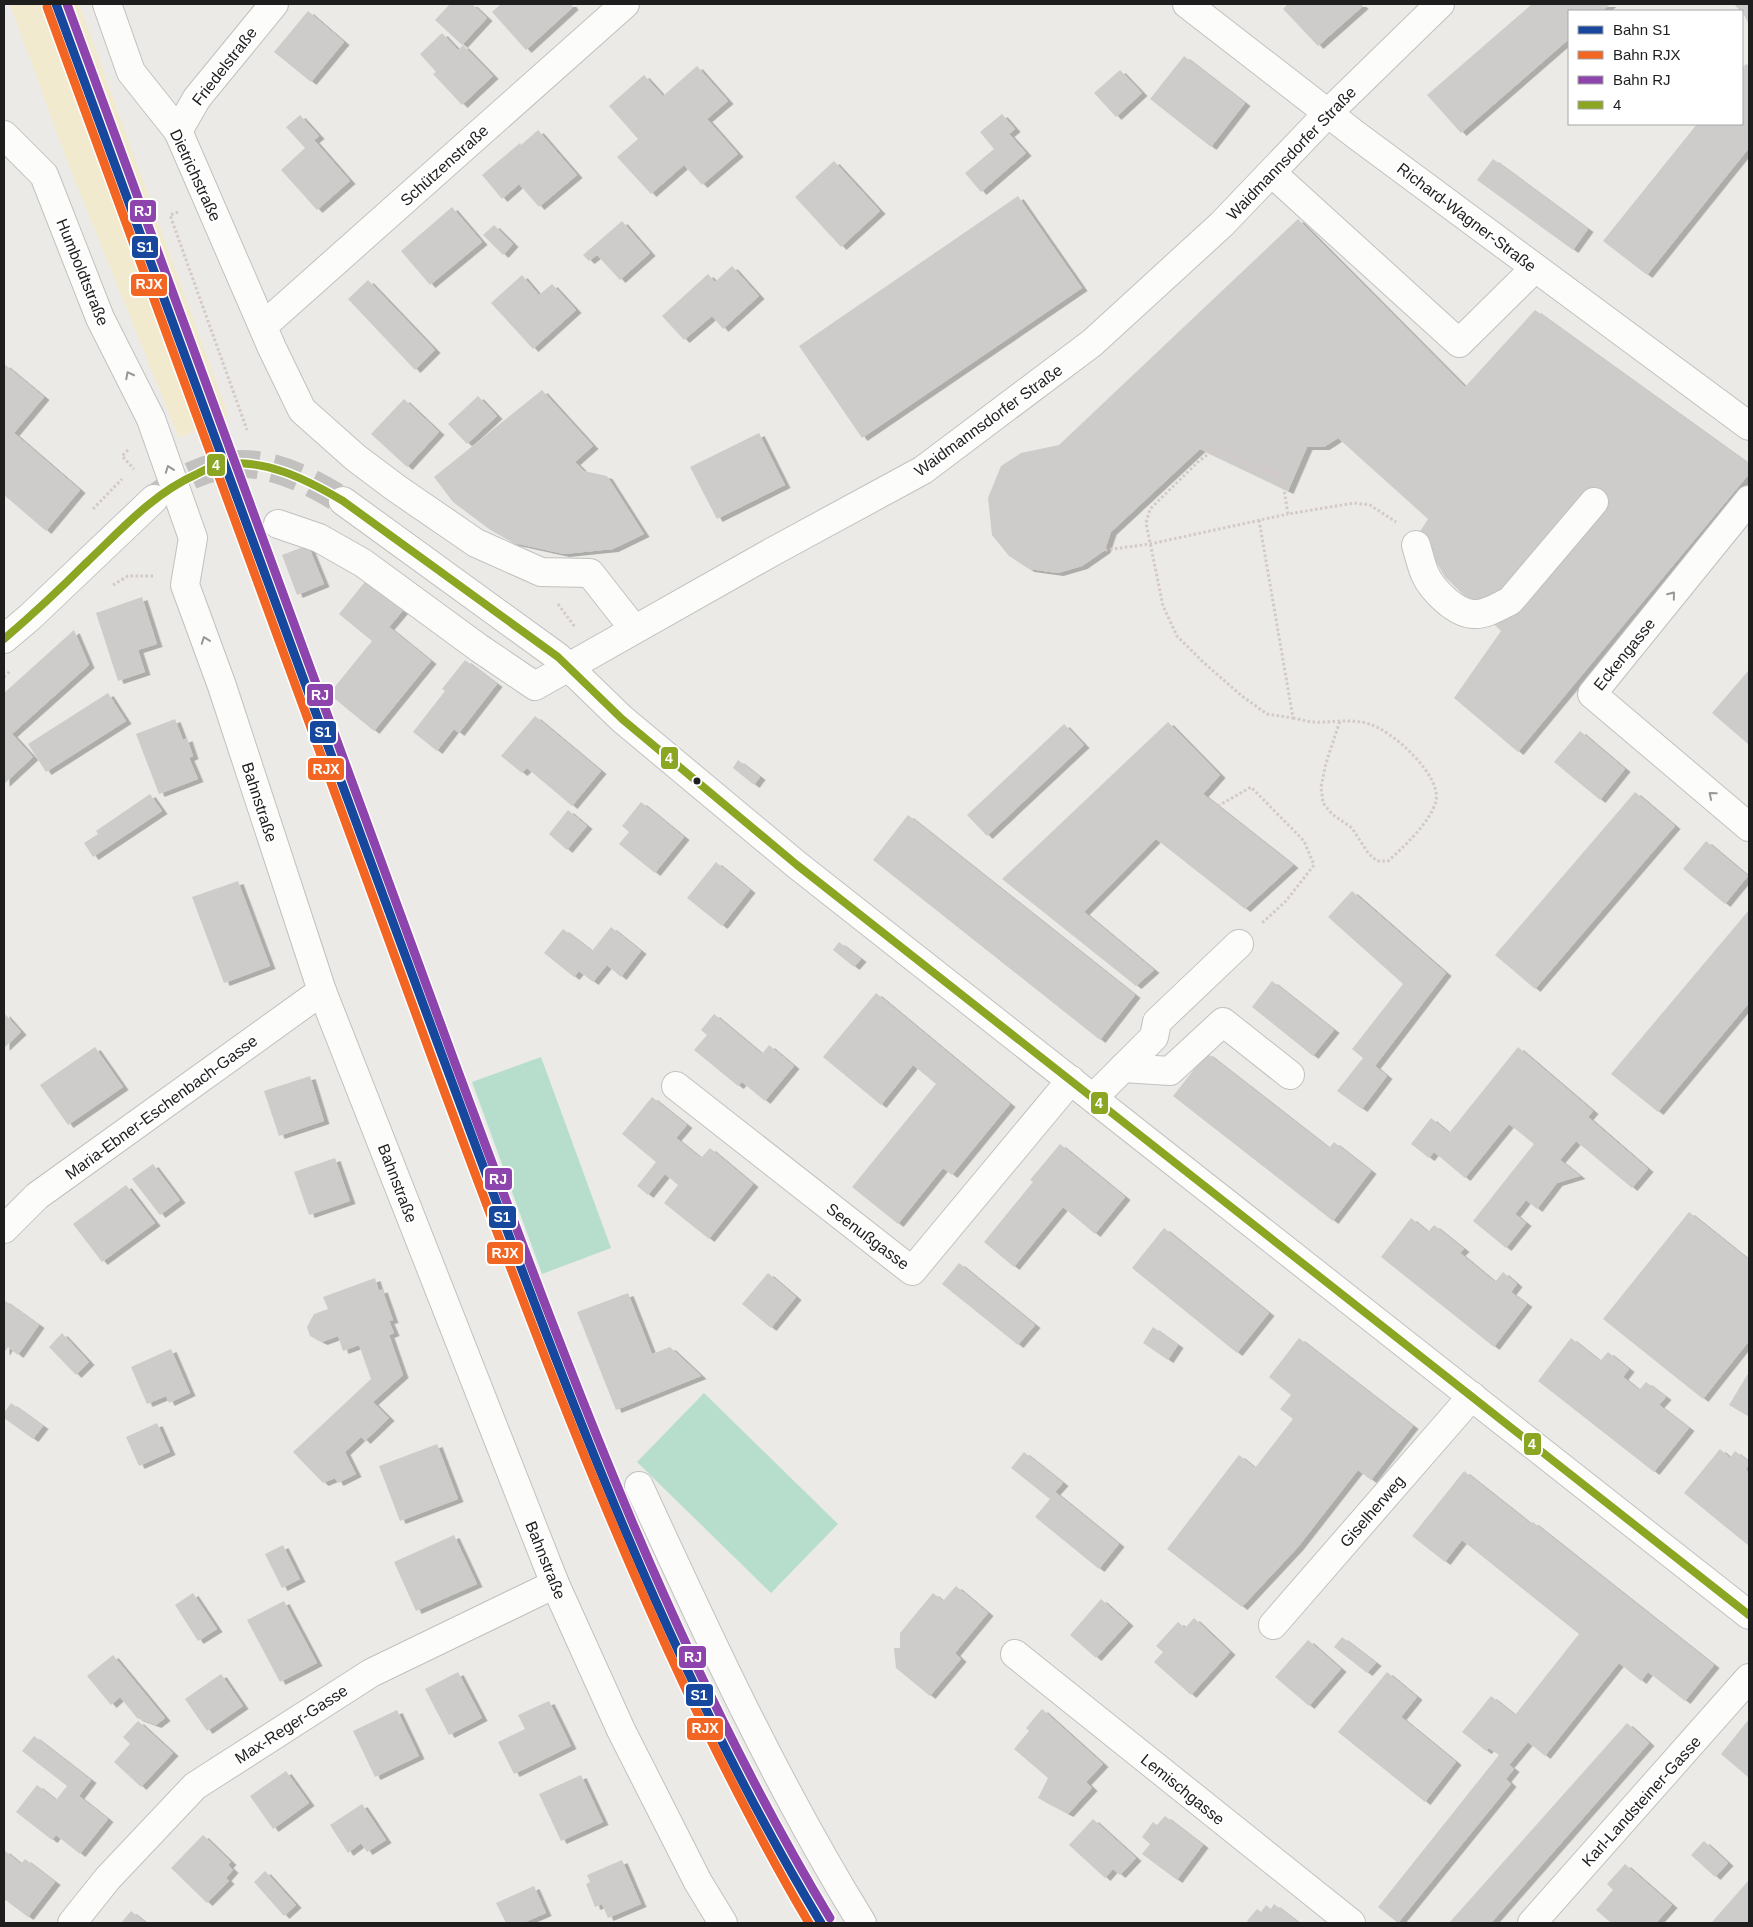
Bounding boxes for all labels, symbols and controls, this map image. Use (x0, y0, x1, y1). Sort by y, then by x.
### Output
legend (1568, 10, 1743, 125)
text: Bahn S1 (1613, 21, 1671, 38)
street label: Friedelstraße (189, 24, 260, 109)
text: Bahn RJX (1613, 46, 1681, 63)
text: Bahn RJ (1613, 71, 1671, 88)
street label: Waidmannsdorfer Straße (1223, 83, 1359, 223)
text: 4 (1613, 96, 1621, 113)
street label: Schützenstraße (397, 121, 492, 209)
street label: Dietrichstraße (167, 126, 224, 224)
street label: Richard-Wagner-Straße (1394, 160, 1539, 275)
line badge: RJ (129, 199, 157, 223)
text: RJ (134, 203, 152, 219)
street label: Humboldtstraße (53, 216, 112, 328)
line badge: S1 (131, 235, 159, 259)
text: S1 (136, 239, 154, 255)
line badge: RJX (130, 273, 168, 297)
text: RJX (135, 276, 163, 292)
street label: Waidmannsdorfer Straße (911, 361, 1065, 480)
one-way arrow (125, 371, 135, 380)
line badge: 4 (206, 453, 226, 477)
text: 4 (212, 457, 220, 473)
one-way arrow (164, 465, 174, 473)
one-way arrow (1667, 591, 1676, 600)
street label: Eckengasse (1590, 615, 1658, 694)
one-way arrow (201, 636, 211, 645)
line badge: RJ (306, 683, 334, 707)
text: RJ (311, 687, 329, 703)
line badge: S1 (309, 720, 337, 744)
text: S1 (314, 724, 332, 740)
line badge: 4 (660, 746, 679, 770)
text: 4 (665, 750, 673, 766)
line badge: RJX (307, 757, 345, 781)
street label: Bahnstraße (239, 760, 280, 844)
text: RJX (312, 761, 340, 777)
unlabelled marker (692, 776, 702, 786)
one-way arrow (1709, 793, 1718, 801)
street label: Maria-Ebner-Eschenbach-Gasse (62, 1032, 261, 1183)
line badge: 4 (1090, 1091, 1109, 1115)
text: 4 (1095, 1095, 1103, 1111)
street label: Bahnstraße (375, 1142, 420, 1225)
line badge: RJ (484, 1167, 513, 1191)
text: RJ (489, 1171, 507, 1187)
street label: Seenußgasse (823, 1200, 912, 1273)
line badge: S1 (488, 1205, 517, 1229)
text: S1 (493, 1209, 511, 1225)
line badge: RJX (486, 1241, 524, 1265)
text: RJX (491, 1245, 519, 1261)
line badge: 4 (1523, 1432, 1542, 1456)
text: 4 (1528, 1436, 1536, 1452)
street label: Giselherweg (1337, 1472, 1408, 1550)
street label: Bahnstraße (522, 1519, 569, 1602)
line badge: RJ (678, 1645, 707, 1669)
text: RJ (684, 1649, 702, 1665)
street label: Max-Reger-Gasse (232, 1682, 351, 1767)
line badge: S1 (685, 1683, 714, 1707)
text: S1 (690, 1687, 708, 1703)
line badge: RJX (686, 1717, 724, 1741)
text: RJX (691, 1720, 719, 1736)
street label: Karl-Landsteiner-Gasse (1579, 1733, 1704, 1870)
street label: Lemischgasse (1138, 1751, 1228, 1828)

